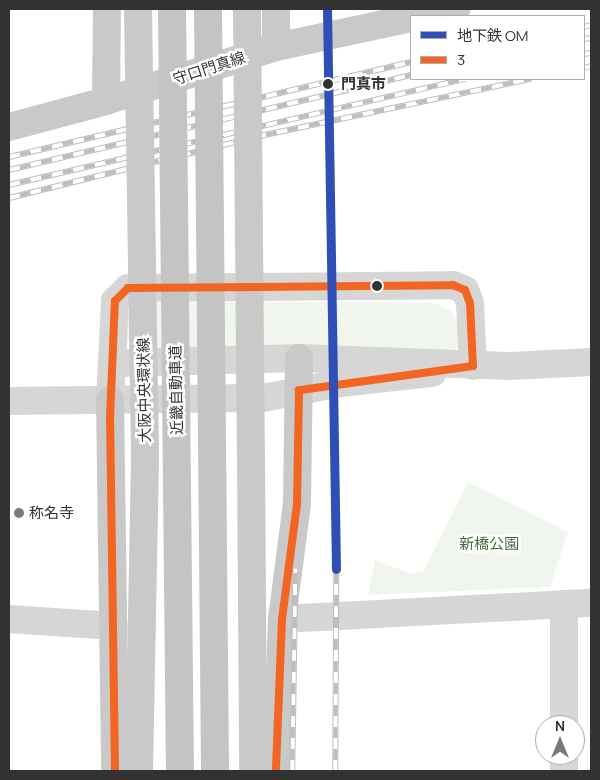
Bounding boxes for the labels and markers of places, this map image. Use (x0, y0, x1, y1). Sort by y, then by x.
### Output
marker: 門真市 (319, 75, 337, 93)
place label: 門真市 (341, 75, 386, 93)
unlabelled marker (372, 281, 382, 291)
place label: 称名寺 (29, 504, 74, 522)
marker: 称名寺 (13, 507, 25, 519)

